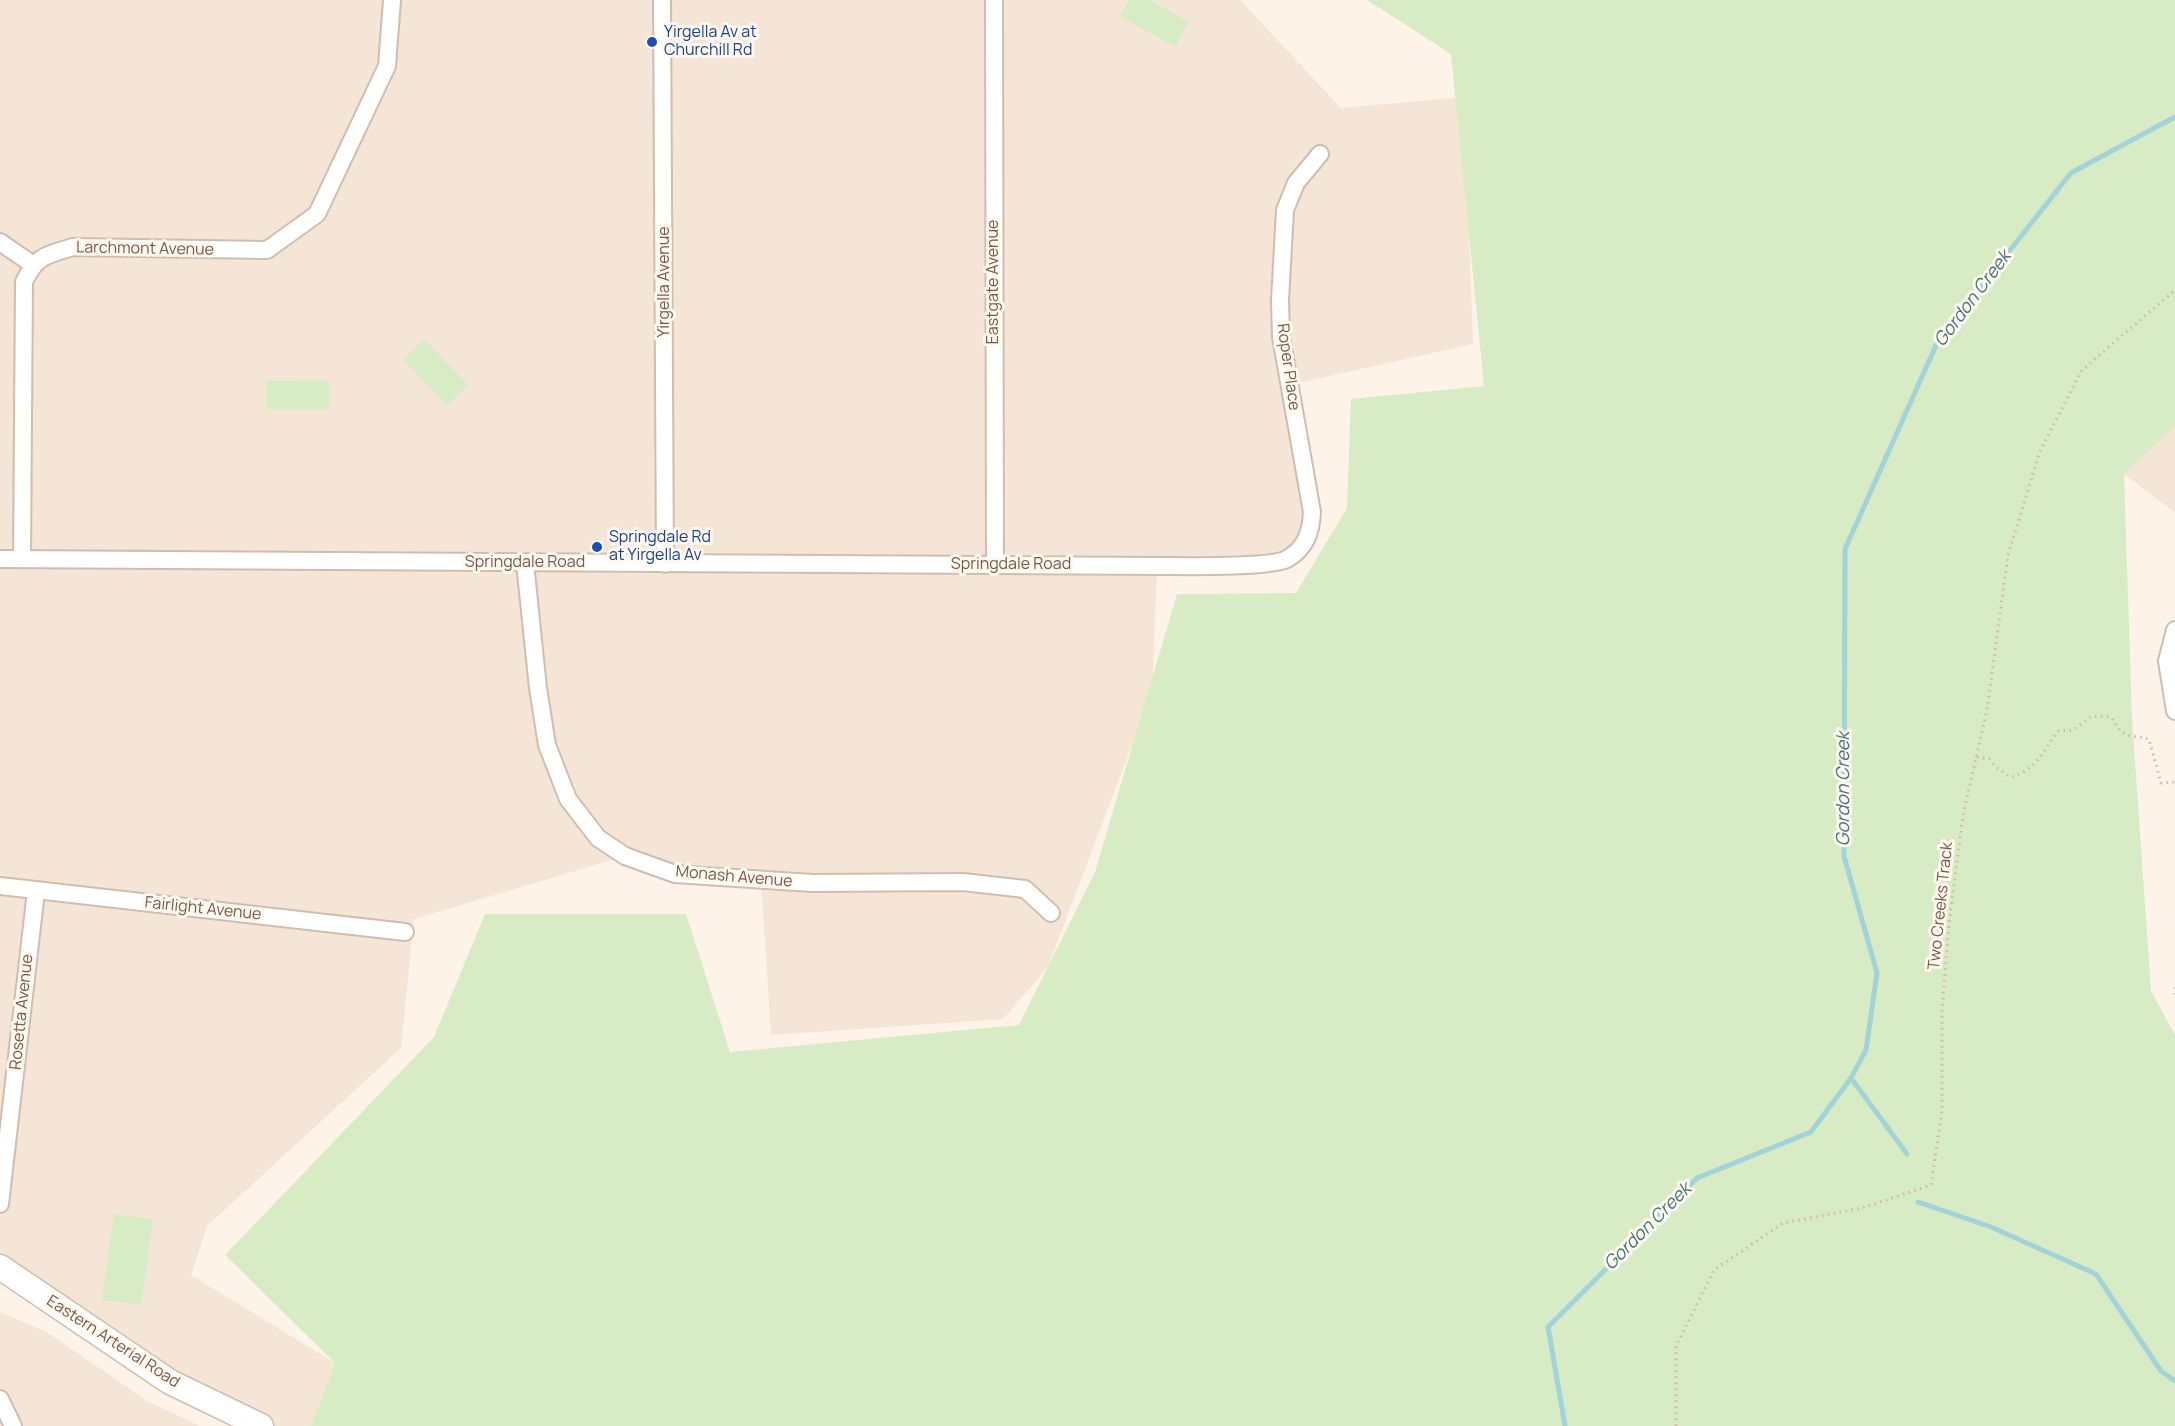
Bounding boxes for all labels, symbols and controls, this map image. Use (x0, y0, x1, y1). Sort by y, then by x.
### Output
place label: Yirgella Av at Churchill Rd (664, 23, 757, 61)
marker: Yirgella Av at Churchill Rd (645, 35, 659, 49)
street label: Eastgate Avenue (984, 220, 1004, 344)
street label: Yirgella Avenue (655, 226, 675, 338)
street label: Larchmont Avenue (76, 238, 214, 260)
water label: Gordon Creek (1930, 247, 2016, 351)
street label: Roper Place (1272, 322, 1304, 412)
place label: Springdale Rd at Yirgella Av (609, 528, 711, 566)
marker: Springdale Rd at Yirgella Av (590, 540, 604, 554)
street label: Springdale Road (465, 553, 585, 573)
street label: Springdale Road (951, 555, 1071, 575)
water label: Gordon Creek (1833, 732, 1855, 846)
street label: Two Creeks Track (1925, 841, 1957, 971)
street label: Monash Avenue (675, 862, 793, 892)
street label: Fairlight Avenue (144, 893, 262, 925)
street label: Rosetta Avenue (6, 953, 38, 1071)
water label: Gordon Creek (1600, 1179, 1696, 1275)
street label: Eastern Arterial Road (43, 1292, 183, 1392)

